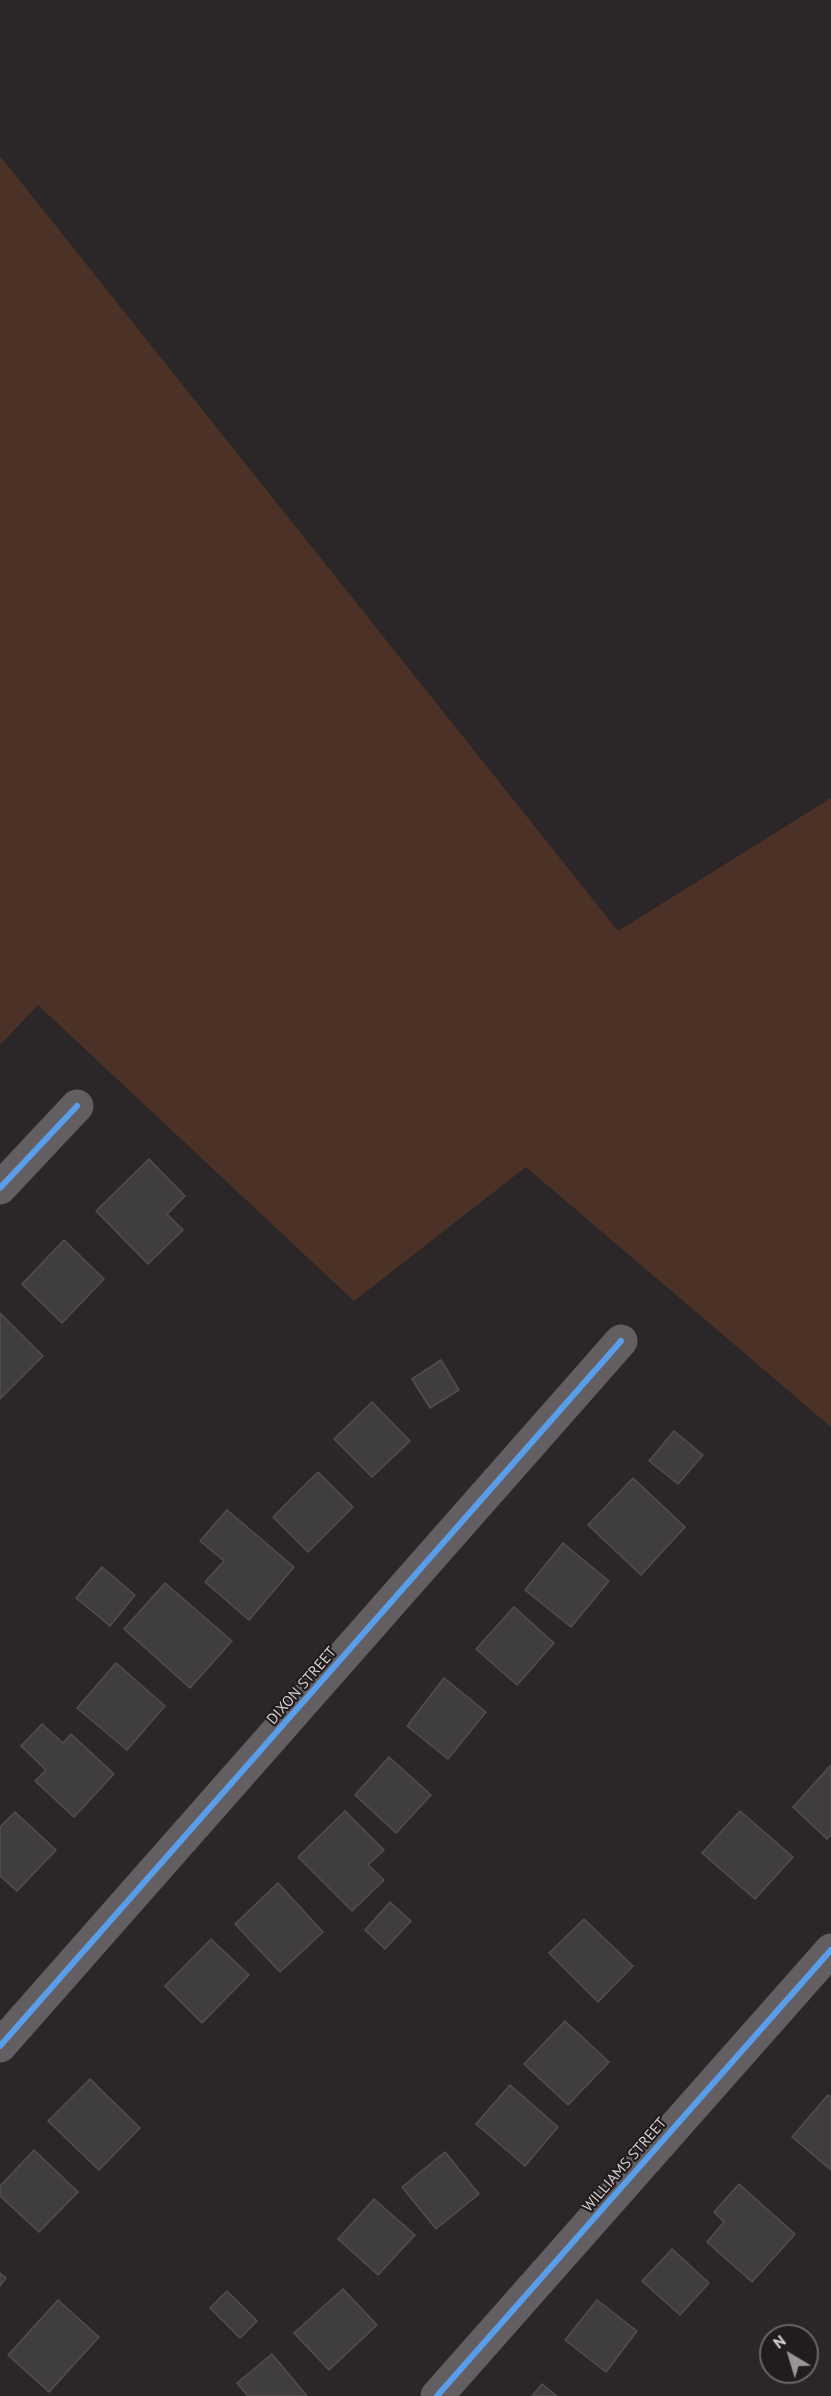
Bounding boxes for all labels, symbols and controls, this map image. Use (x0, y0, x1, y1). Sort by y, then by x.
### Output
street label: DIXON STREET (263, 1644, 341, 1728)
street label: WILLIAMS STREET (579, 2114, 671, 2216)
north arrow (759, 2324, 819, 2384)
text: N (769, 2330, 789, 2353)

